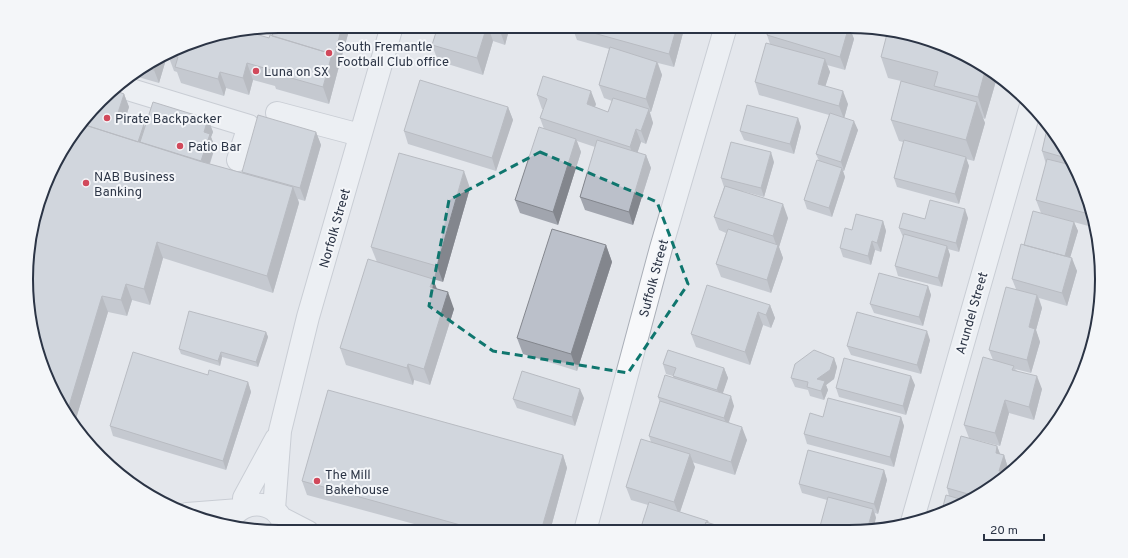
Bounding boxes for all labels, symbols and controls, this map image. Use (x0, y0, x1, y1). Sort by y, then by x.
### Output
place label: South Fremantle Football Club office (337, 40, 449, 71)
marker: South Fremantle Football Club office (324, 48, 334, 58)
place label: Luna on SX (264, 65, 329, 81)
marker: Luna on SX (251, 66, 261, 76)
place label: Pirate Backpacker (115, 112, 222, 128)
marker: Pirate Backpacker (102, 113, 112, 123)
place label: Patio Bar (188, 140, 242, 156)
marker: Patio Bar (175, 141, 185, 151)
place label: NAB Business Banking (94, 170, 175, 201)
marker: NAB Business Banking (81, 178, 91, 188)
street label: Norfolk Street (317, 187, 355, 270)
street label: Suffolk Street (637, 238, 673, 319)
street label: Arundel Street (953, 270, 992, 357)
place label: The Mill Bakehouse (325, 468, 389, 499)
marker: The Mill Bakehouse (312, 476, 322, 486)
scale bar (984, 516, 1044, 542)
text: 20 m (990, 523, 1018, 539)

